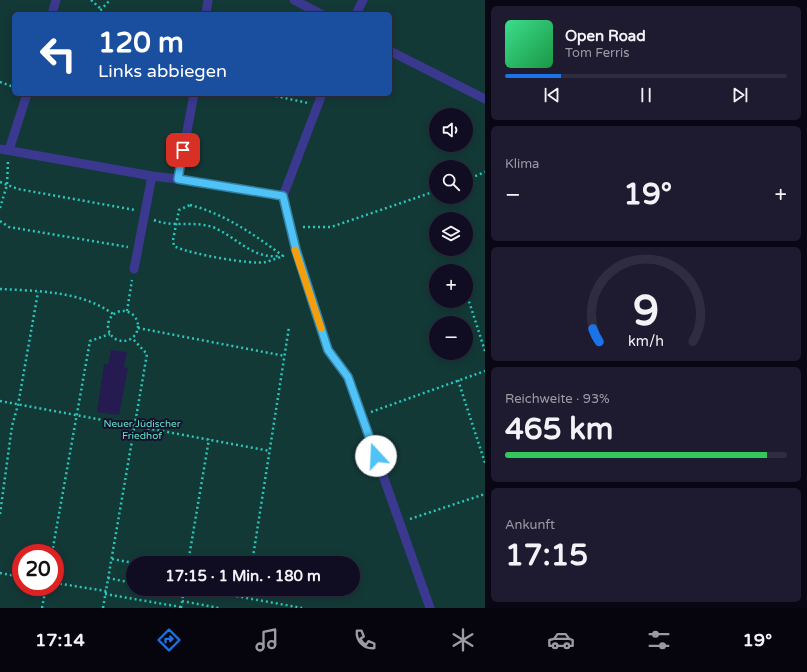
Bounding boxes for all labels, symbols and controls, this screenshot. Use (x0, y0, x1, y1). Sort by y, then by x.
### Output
text: 120 m (98, 26, 184, 60)
text: Open Road (565, 27, 646, 45)
icon: left (32, 28, 84, 80)
text: Tom Ferris (565, 45, 629, 61)
text: Links abbiegen (98, 60, 227, 82)
icon: previous (541, 84, 563, 106)
icon: pause (635, 84, 657, 106)
icon: next (729, 84, 751, 106)
map controls (429, 108, 473, 360)
button: sound (429, 108, 473, 152)
pin (166, 133, 200, 167)
icon: arrive (172, 139, 194, 161)
text: Klima (505, 156, 539, 172)
button: search (429, 160, 473, 204)
text: 19° (623, 176, 672, 213)
text: − (505, 182, 521, 208)
text: + (775, 182, 787, 208)
button: layers (429, 212, 473, 256)
button: + (429, 264, 473, 308)
text: 9 (633, 287, 659, 337)
button: − (429, 316, 473, 360)
text: km/h (628, 333, 664, 350)
text: Reichweite · 93% (505, 391, 610, 407)
text: 465 km (505, 411, 613, 448)
park label: Neuer Jüdischer Friedhof (104, 418, 181, 442)
position arrow (355, 435, 397, 477)
text: Ankunft (505, 517, 555, 533)
text: 17:15 (505, 537, 588, 574)
speed limit sign: 20 (12, 544, 64, 596)
text: 17:15 · 1 Min. · 180 m (165, 567, 321, 585)
icon: directions (155, 626, 183, 654)
icon: music (253, 626, 281, 654)
icon: phone (351, 626, 379, 654)
icon: climate (449, 626, 477, 654)
icon: car (547, 626, 575, 654)
icon: filters (645, 626, 673, 654)
text: 17:14 (35, 629, 85, 651)
text: 19° (743, 629, 772, 651)

